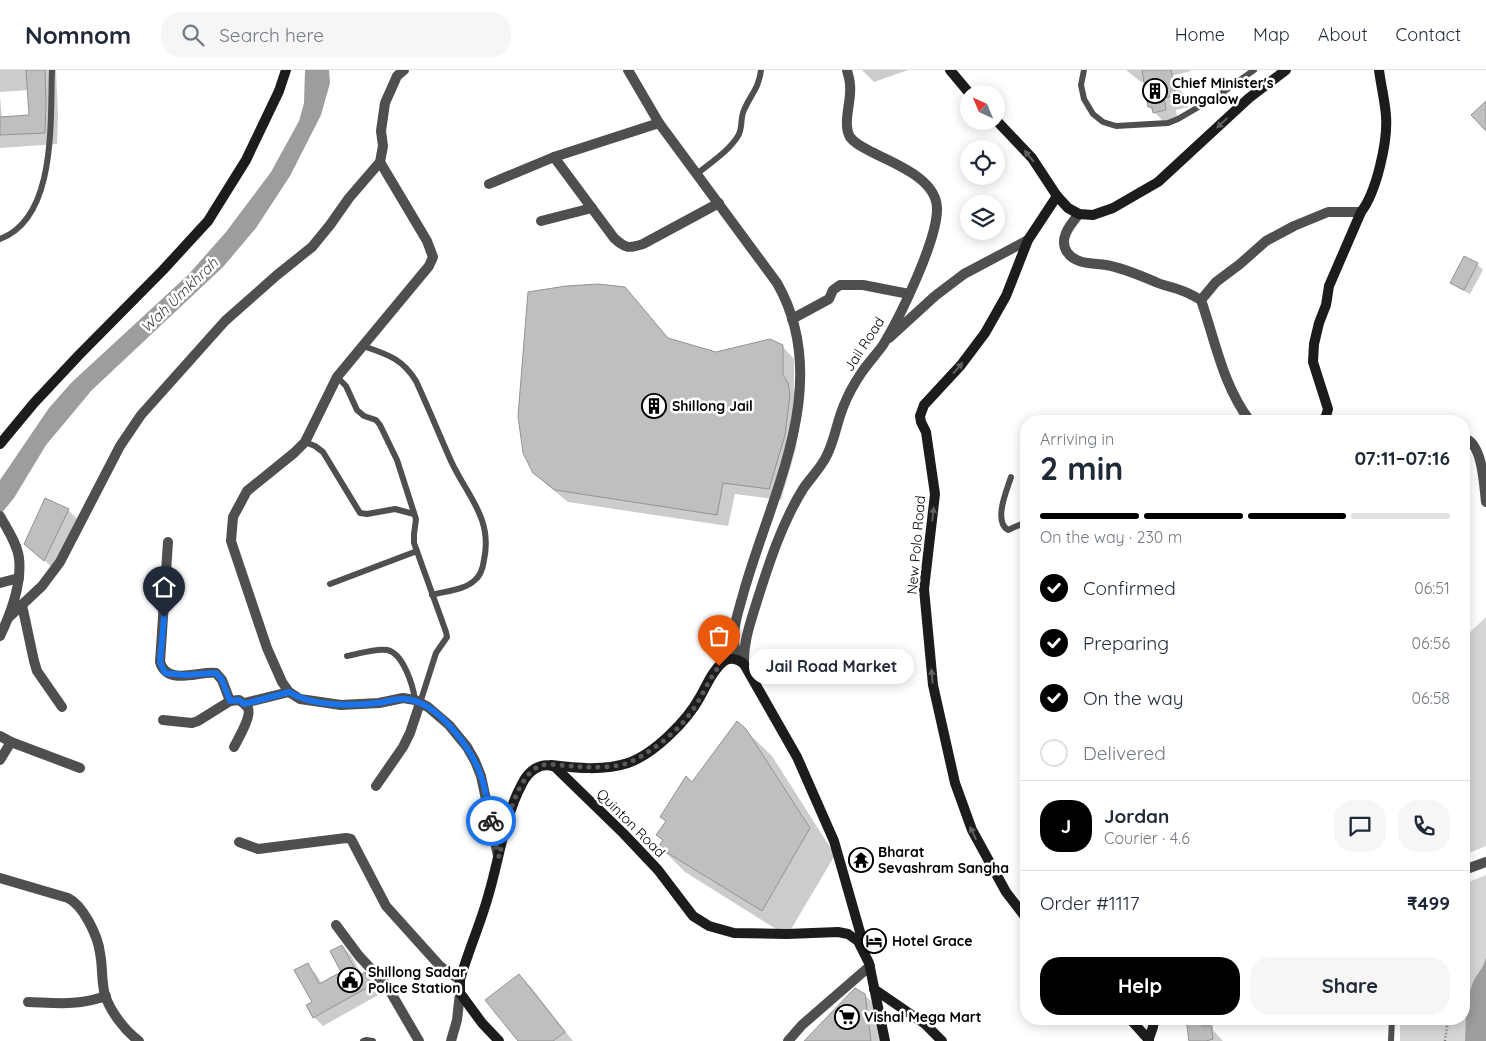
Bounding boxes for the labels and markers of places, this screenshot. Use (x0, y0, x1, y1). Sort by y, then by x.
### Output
place label: Chief Minister's Bungalow (1172, 74, 1274, 108)
building icon: Chief Minister's Bungalow (1142, 78, 1168, 104)
building icon: Shillong Jail (641, 393, 667, 419)
place label: Shillong Jail (672, 397, 753, 415)
pin (143, 566, 185, 617)
pin (698, 615, 740, 666)
callout: Jail Road Market (749, 648, 914, 684)
place label: Bharat Sevashram Sangha (878, 843, 1009, 877)
temple icon: Bharat Sevashram Sangha (848, 847, 874, 873)
hotel icon: Hotel Grace (861, 928, 887, 954)
place label: Hotel Grace (892, 932, 972, 950)
place label: Shillong Sadar Police Station (368, 963, 466, 997)
public building icon: Shillong Sadar Police Station (337, 967, 363, 993)
supermarket icon: Vishal Mega Mart (834, 1004, 860, 1030)
place label: Vishal Mega Mart (864, 1008, 982, 1026)

